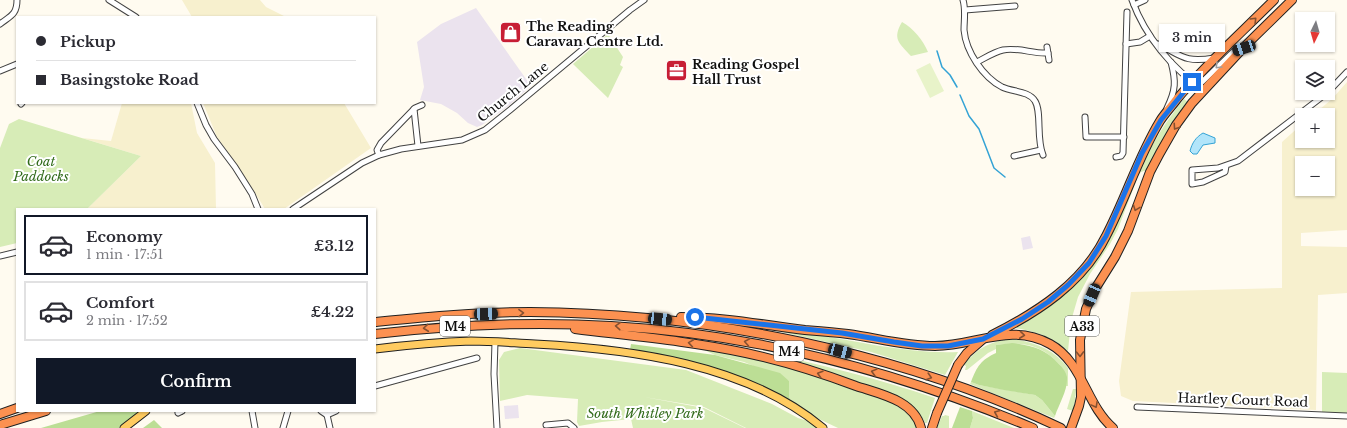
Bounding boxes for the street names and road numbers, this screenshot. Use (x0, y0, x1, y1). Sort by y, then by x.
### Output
street label: Church Lane (474, 58, 552, 126)
road number: M4 (440, 316, 470, 336)
road number: A33 (1065, 316, 1099, 336)
road number: M4 (774, 341, 804, 361)
street label: Hartley Court Road (1177, 389, 1309, 411)

